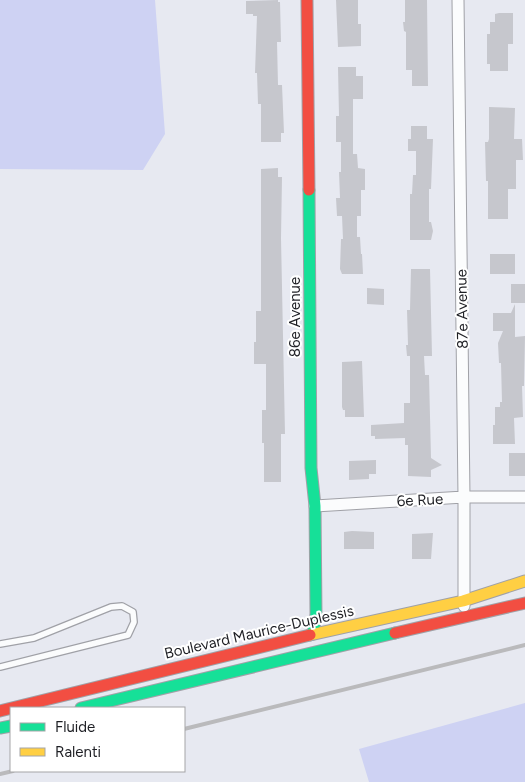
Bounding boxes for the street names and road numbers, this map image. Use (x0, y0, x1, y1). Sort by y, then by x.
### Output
street label: 87e Avenue (452, 269, 472, 349)
street label: 86e Avenue (286, 277, 304, 357)
street label: 6e Rue (396, 490, 444, 510)
street label: Boulevard Maurice-Duplessis (163, 601, 355, 663)

